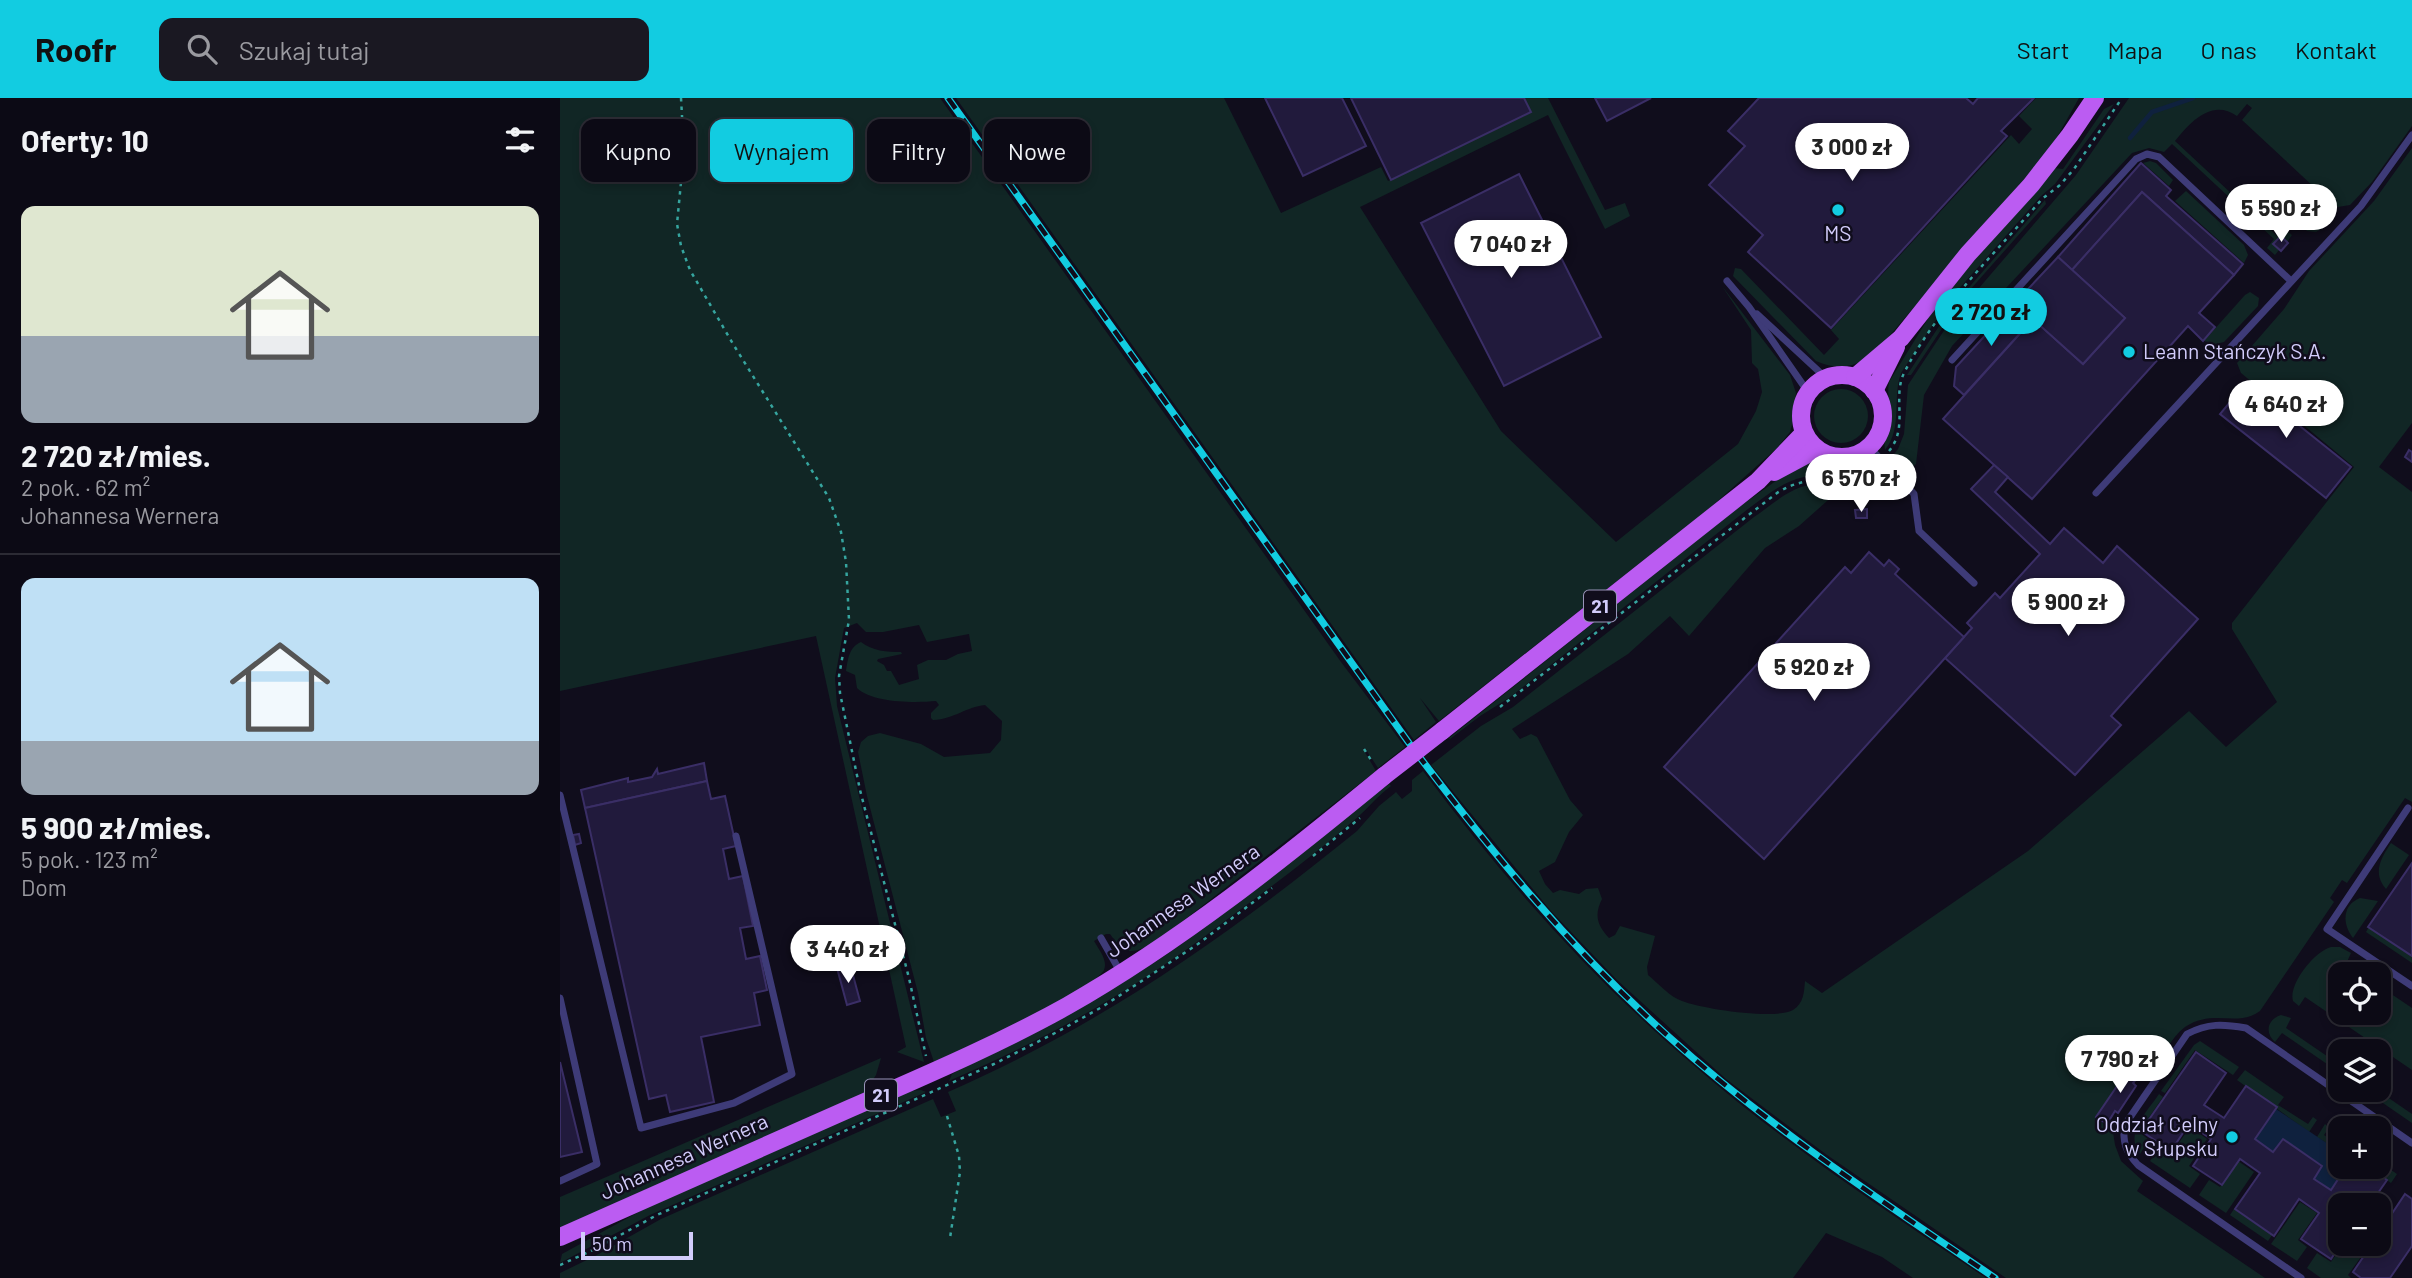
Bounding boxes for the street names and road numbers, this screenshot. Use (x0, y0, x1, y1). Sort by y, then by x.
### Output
road number: 21 (1584, 590, 1616, 622)
street label: Johannesa Wernera (1101, 838, 1263, 962)
road number: 21 (865, 1079, 897, 1110)
street label: Johannesa Wernera (596, 1107, 771, 1204)

